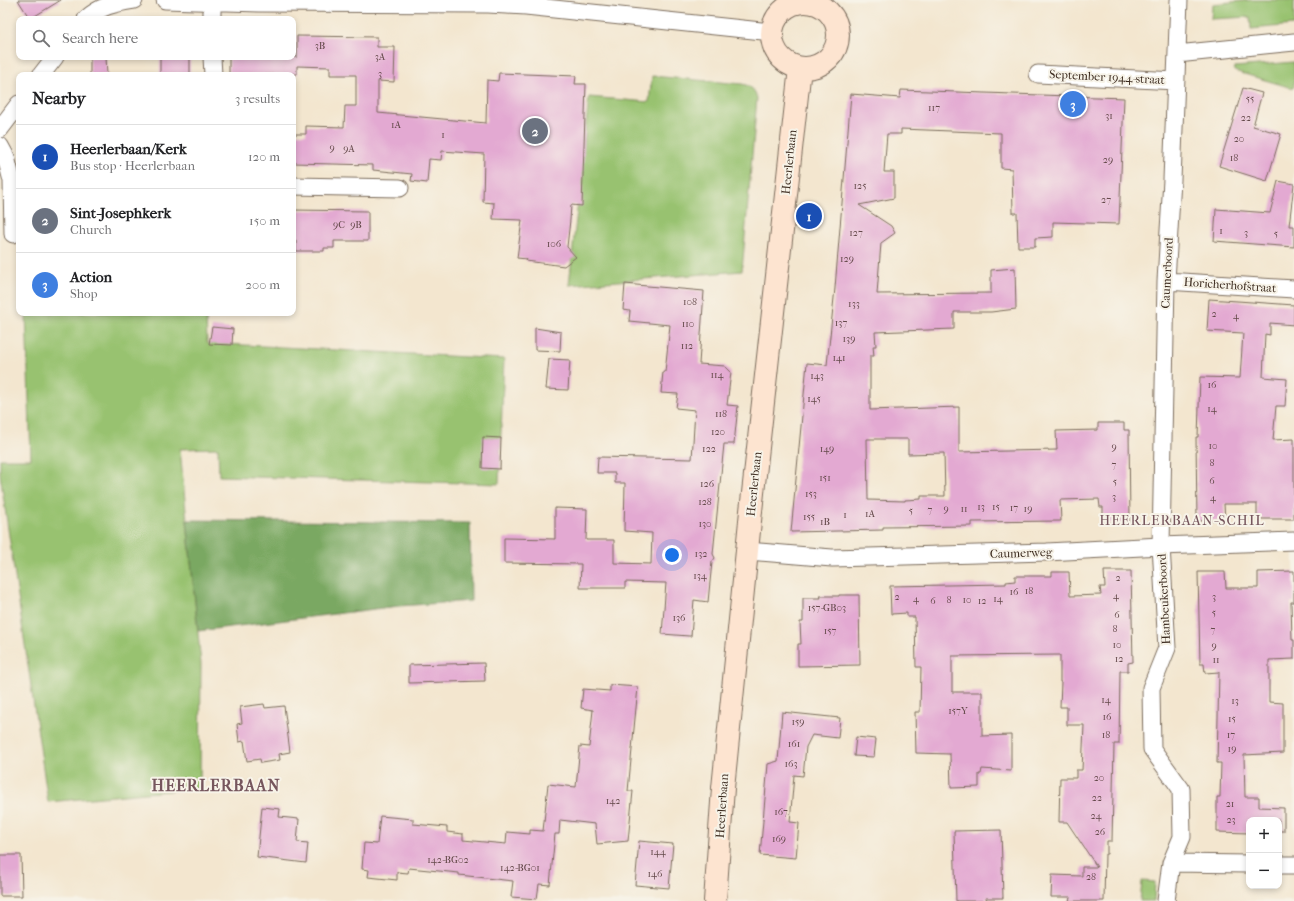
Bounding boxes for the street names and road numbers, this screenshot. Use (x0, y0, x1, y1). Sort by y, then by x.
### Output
street label: September 1944-straat (1049, 67, 1166, 87)
street label: Heerlerbaan (779, 129, 799, 195)
street label: Caumerboord (1158, 237, 1176, 309)
street label: Horicherhofstraat (1183, 275, 1277, 295)
street label: Heerlerbaan (744, 451, 764, 517)
street label: Caumerweg (990, 545, 1053, 561)
street label: Hambeukerboord (1155, 553, 1173, 645)
street label: Heerlerbaan (713, 773, 731, 839)

